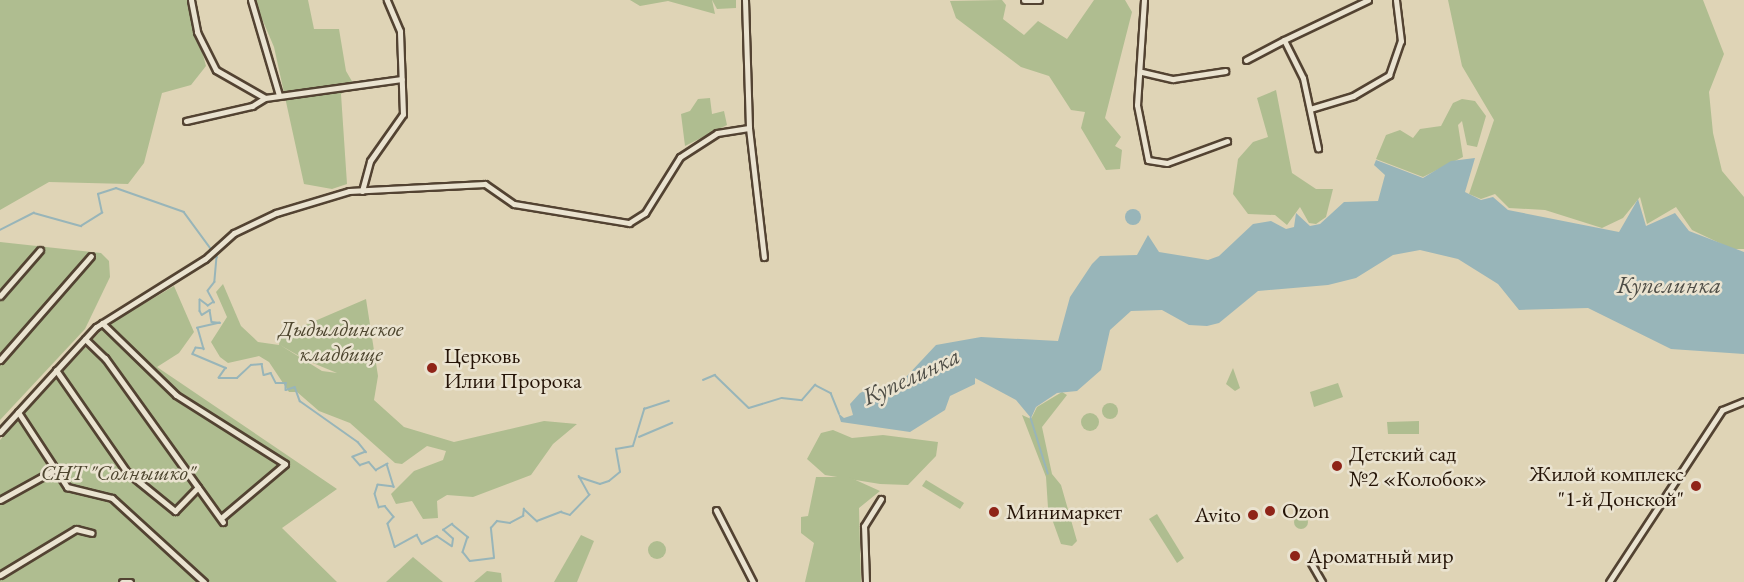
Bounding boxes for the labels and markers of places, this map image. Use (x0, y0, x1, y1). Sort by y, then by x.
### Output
place label: Церковь Илии Пророка (444, 342, 582, 394)
marker: Церковь Илии Пророка (425, 361, 439, 375)
place label: Детский сад №2 «Колобок» (1349, 440, 1487, 492)
marker: Детский сад №2 «Колобок» (1330, 459, 1344, 473)
place label: Жилой комплекс "1-й Донской" (1530, 460, 1684, 512)
marker: Жилой комплекс "1-й Донской" (1689, 479, 1703, 493)
place label: Ozon (1282, 498, 1330, 524)
place label: Минимаркет (1006, 499, 1122, 525)
place label: Avito (1194, 502, 1241, 528)
marker: Ozon (1263, 504, 1277, 518)
marker: Минимаркет (987, 505, 1001, 519)
marker: Avito (1246, 508, 1260, 522)
place label: Ароматный мир (1307, 543, 1454, 569)
marker: Ароматный мир (1288, 549, 1302, 563)

